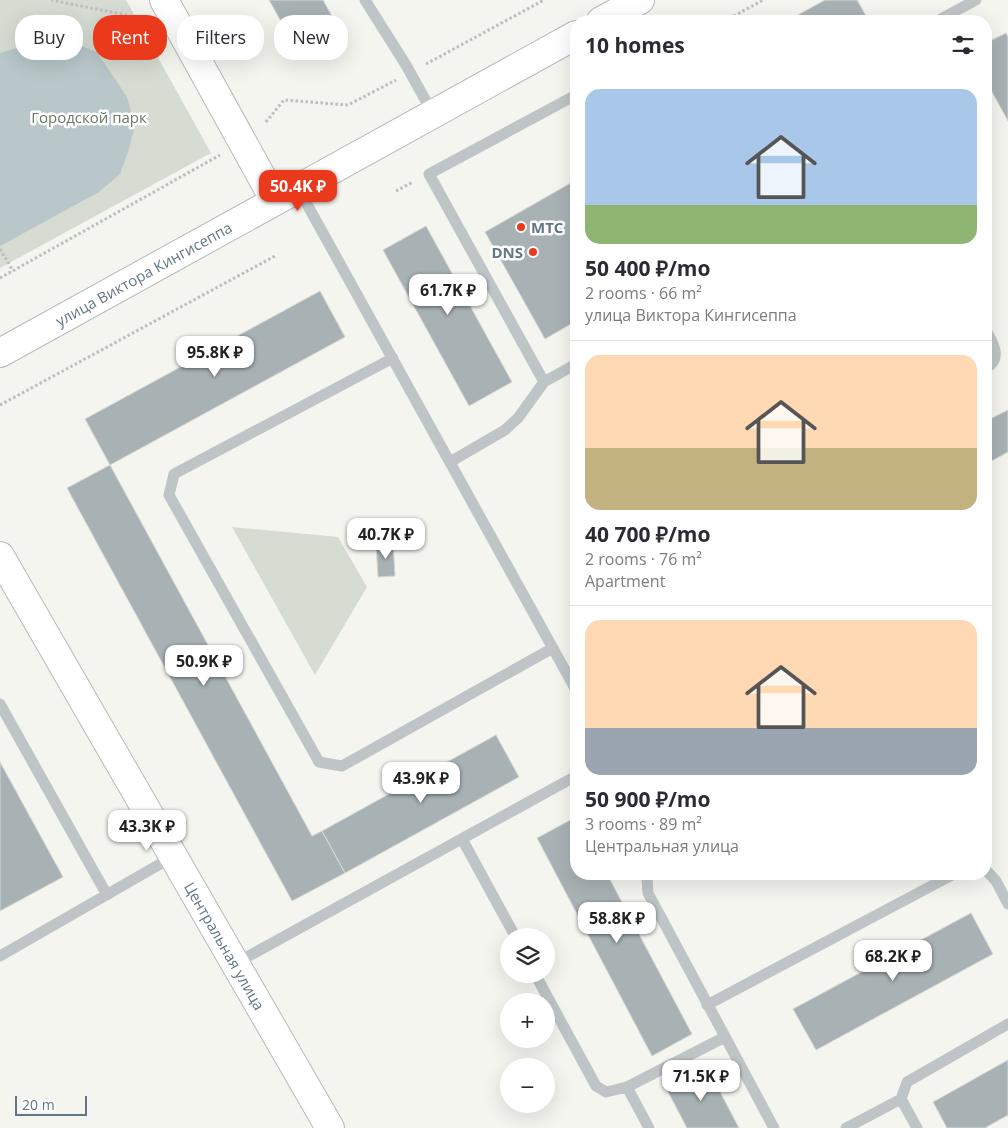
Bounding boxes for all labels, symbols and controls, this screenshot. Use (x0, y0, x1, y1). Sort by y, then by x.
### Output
chip: Buy (15, 15, 83, 60)
chip: Rent (93, 15, 167, 60)
chip: Filters (177, 15, 264, 60)
chip: New (274, 15, 348, 60)
text: 10 homes (585, 31, 685, 59)
icon: filters (949, 31, 977, 59)
park label: Городской парк (31, 107, 147, 127)
icon: home (736, 122, 826, 212)
pin: 50.4K ₽ (252, 170, 344, 212)
text: 50.4K ₽ (270, 175, 326, 197)
street label: улица Виктора Кингисеппа (52, 217, 235, 330)
place label: МТС (531, 217, 564, 237)
marker: МТС (515, 221, 527, 233)
place label: DNS (491, 242, 523, 262)
marker: DNS (527, 246, 539, 258)
text: 50 400 ₽/mo (585, 254, 710, 282)
pin: 61.7K ₽ (402, 274, 494, 316)
text: 61.7K ₽ (420, 279, 476, 301)
text: 2 rooms · 66 m² (585, 282, 702, 304)
text: улица Виктора Кингисеппа (585, 304, 797, 326)
pin: 95.8K ₽ (169, 336, 261, 378)
text: 95.8K ₽ (187, 341, 243, 363)
icon: home (736, 387, 826, 477)
pin: 40.7K ₽ (340, 518, 432, 560)
text: 40 700 ₽/mo (585, 520, 710, 548)
text: 40.7K ₽ (358, 523, 414, 545)
text: 2 rooms · 76 m² (585, 548, 702, 570)
text: Apartment (585, 570, 665, 592)
pin: 50.9K ₽ (158, 644, 250, 687)
text: 50.9K ₽ (176, 650, 232, 672)
icon: home (736, 652, 826, 742)
pin: 43.9K ₽ (375, 762, 467, 804)
text: 43.9K ₽ (393, 767, 449, 789)
text: 50 900 ₽/mo (585, 785, 710, 813)
pin: 43.3K ₽ (101, 810, 193, 852)
text: 3 rooms · 89 m² (585, 813, 702, 835)
text: 43.3K ₽ (119, 815, 175, 837)
text: Центральная улица (585, 835, 739, 857)
street label: Центральная улица (180, 878, 270, 1013)
pin: 58.8K ₽ (571, 902, 663, 944)
text: 58.8K ₽ (589, 907, 645, 929)
map controls (500, 928, 555, 1113)
button: layers (500, 928, 555, 983)
pin: 68.2K ₽ (847, 940, 939, 982)
text: 68.2K ₽ (865, 945, 921, 967)
button: + (500, 993, 555, 1048)
button: − (500, 1058, 555, 1113)
pin: 71.5K ₽ (655, 1060, 747, 1102)
text: 71.5K ₽ (673, 1065, 729, 1087)
scale bar (15, 1093, 88, 1116)
text: 20 m (22, 1095, 55, 1114)

